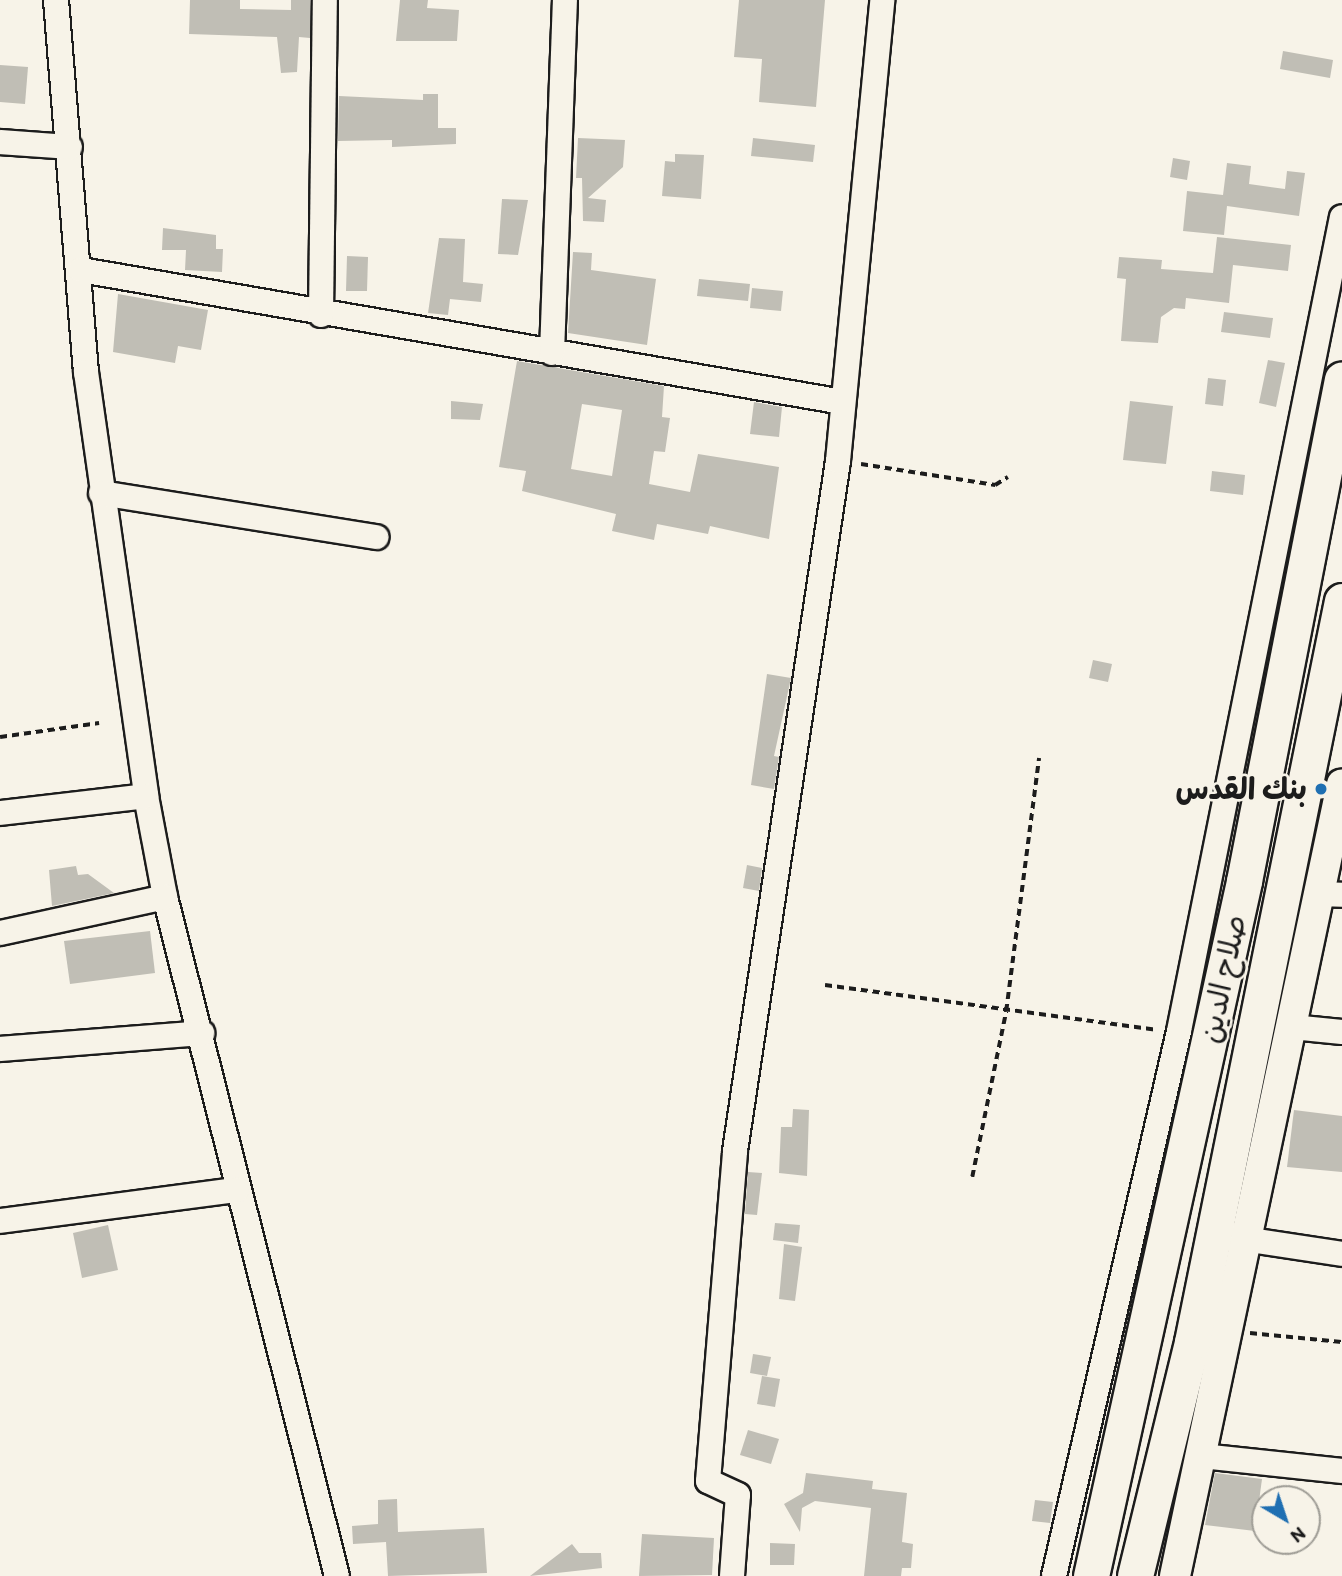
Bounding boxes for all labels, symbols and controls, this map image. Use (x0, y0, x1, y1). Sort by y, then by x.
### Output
place label: بنك القدس (1175, 771, 1307, 807)
marker: بنك القدس (1313, 781, 1329, 797)
street label: صلاح الدين (1192, 912, 1254, 1046)
north arrow (1251, 1485, 1321, 1555)
text: N (1286, 1522, 1310, 1548)

